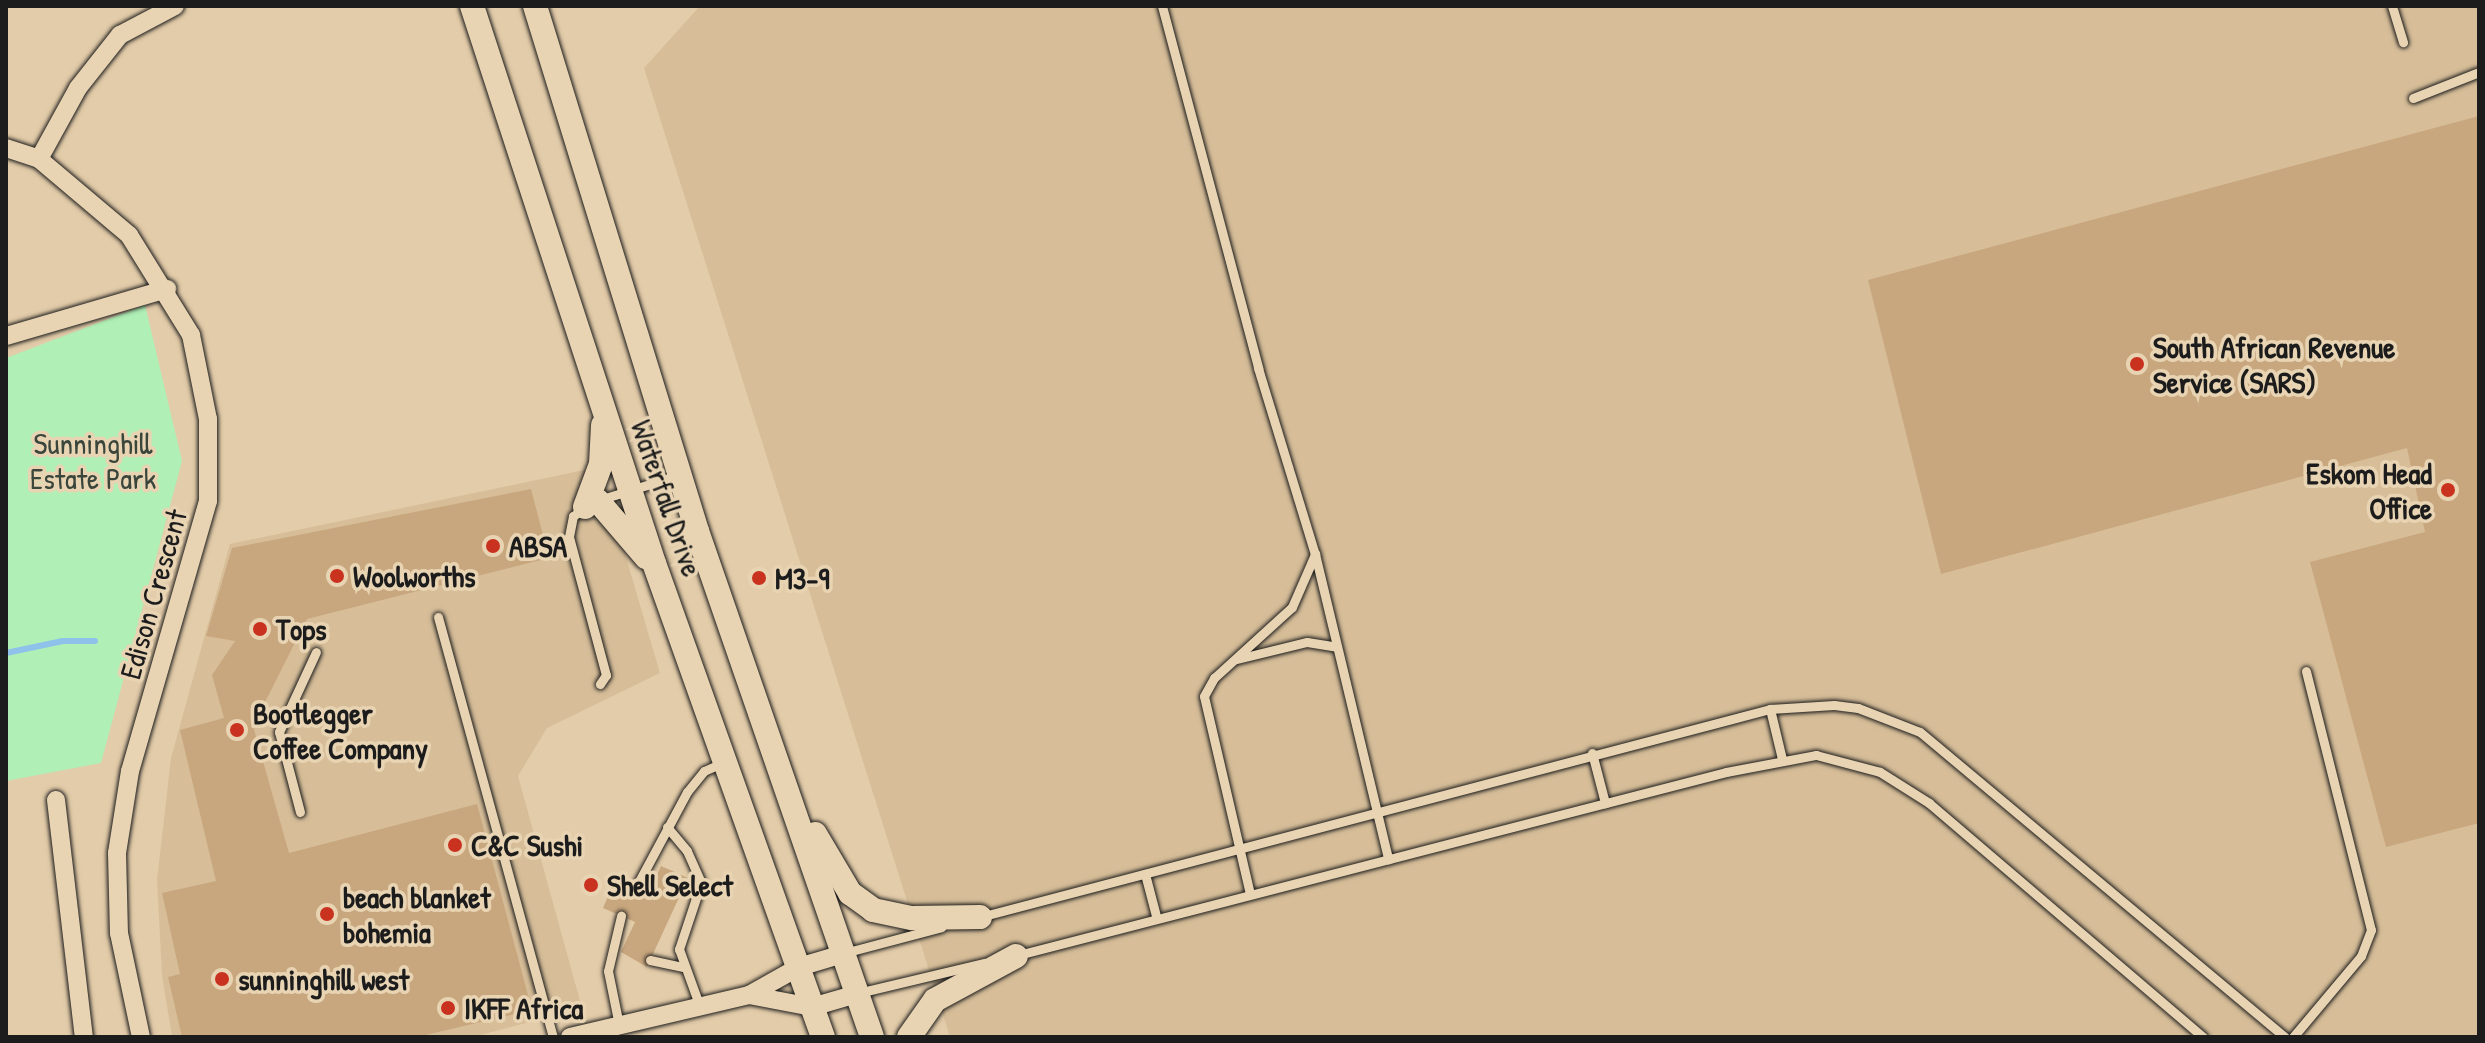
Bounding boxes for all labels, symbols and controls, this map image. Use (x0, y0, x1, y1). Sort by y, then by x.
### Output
place label: South African Revenue Service (SARS) (2153, 329, 2395, 400)
marker: South African Revenue Service (SARS) (2128, 355, 2146, 373)
street label: Waterfall Drive (623, 415, 711, 581)
park label: Sunninghill Estate Park (30, 425, 156, 496)
place label: Eskom Head Office (2306, 455, 2432, 526)
marker: Eskom Head Office (2439, 481, 2457, 499)
street label: Edison Crescent (112, 505, 194, 683)
place label: ABSA (509, 528, 567, 564)
marker: ABSA (484, 537, 502, 555)
place label: Woolworths (353, 558, 476, 594)
place label: M3-9 (775, 560, 829, 596)
marker: Woolworths (328, 567, 346, 585)
marker: M3-9 (750, 569, 768, 587)
place label: Tops (276, 611, 327, 647)
marker: Tops (251, 620, 269, 638)
place label: Bootlegger Coffee Company (253, 695, 428, 766)
marker: Bootlegger Coffee Company (228, 721, 246, 739)
place label: C&C Sushi (471, 827, 583, 863)
marker: C&C Sushi (446, 836, 464, 854)
place label: Shell Select (607, 867, 733, 903)
marker: Shell Select (582, 876, 600, 894)
place label: beach blanket bohemia (343, 879, 491, 950)
marker: beach blanket bohemia (318, 905, 336, 923)
place label: sunninghill west (238, 961, 409, 997)
marker: sunninghill west (213, 970, 231, 988)
place label: IKFF Africa (464, 990, 583, 1026)
marker: IKFF Africa (439, 999, 457, 1017)

